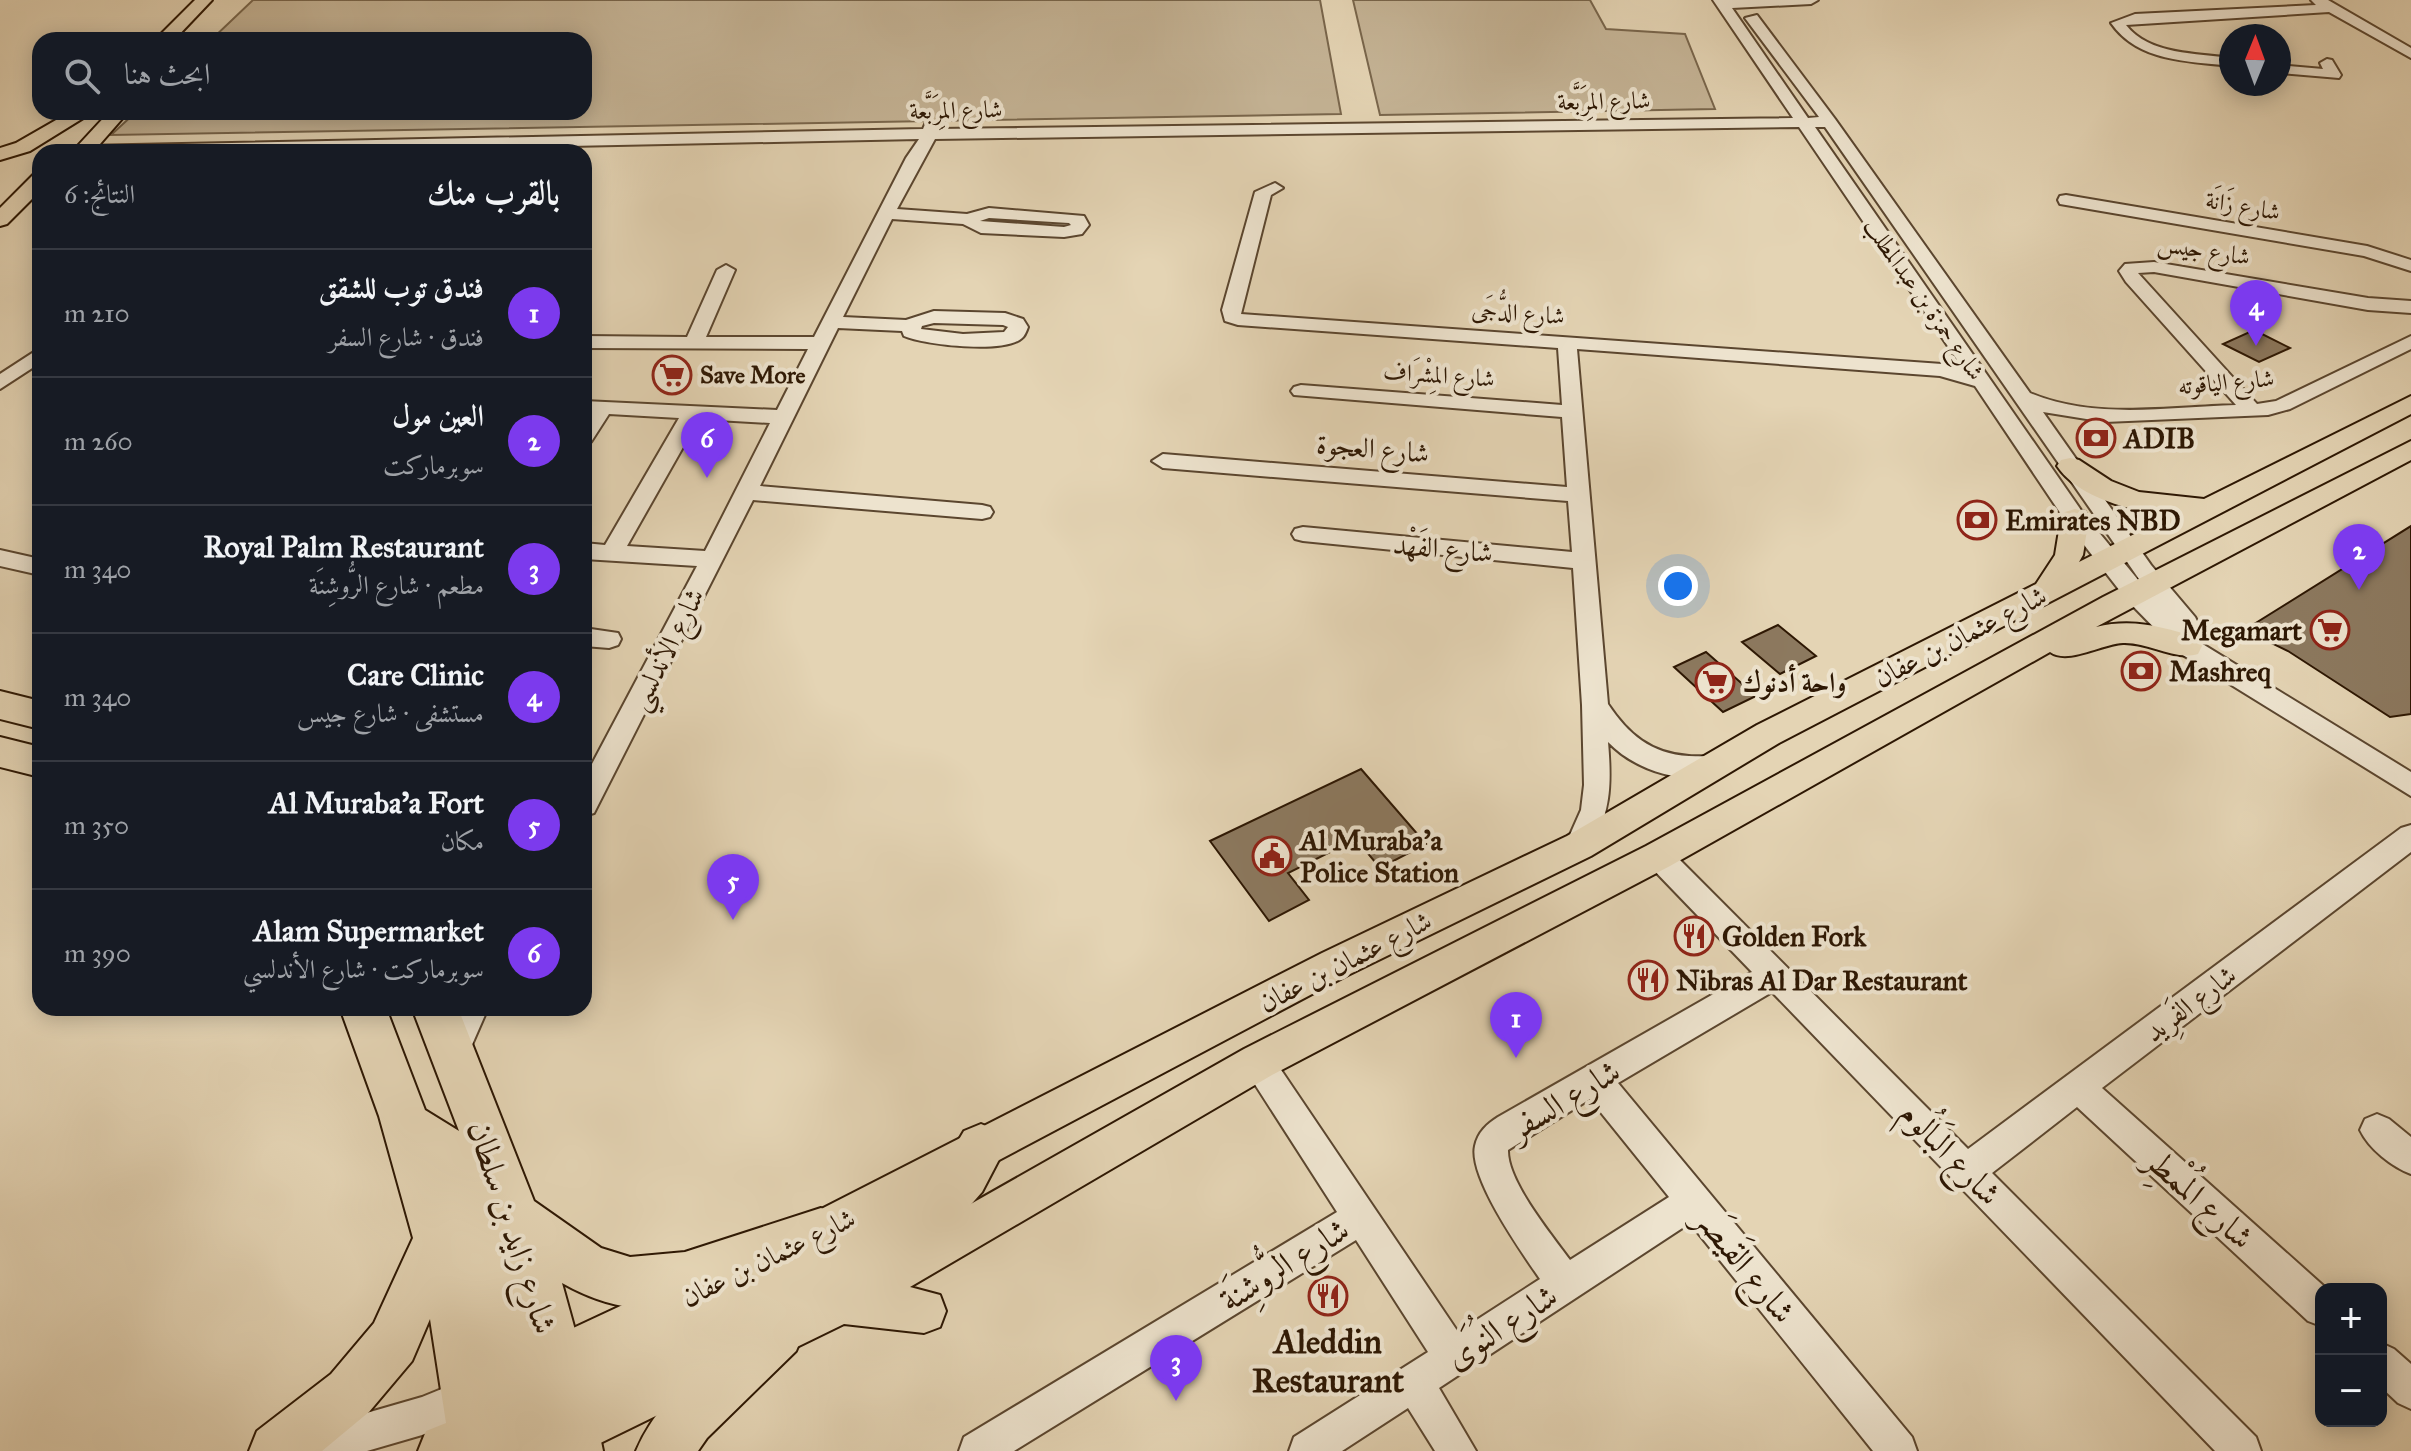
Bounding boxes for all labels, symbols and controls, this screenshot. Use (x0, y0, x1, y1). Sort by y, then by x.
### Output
north arrow (2219, 24, 2291, 96)
search box (32, 32, 592, 120)
icon: search (60, 54, 104, 98)
text: ابحث هنا (124, 56, 210, 92)
street label: شارع المِرَبَّعة (1557, 80, 1651, 122)
street label: شارع المِرَبَّعة (909, 89, 1003, 131)
text: بالقرب منك (427, 172, 560, 213)
text: النتائج: 6 (64, 178, 135, 210)
street label: شارع زَانَة (2202, 183, 2283, 232)
street label: شارع حمزة بن عبدالمطلب (1853, 212, 1991, 389)
street label: شارع جيس (2155, 228, 2252, 277)
text: فندق توب للشقق (319, 270, 484, 306)
pin: 4 (2230, 280, 2282, 346)
street label: شارع الدُّجَى (1470, 287, 1566, 336)
text: 210 m (64, 297, 130, 329)
text: 1 (529, 297, 539, 329)
text: فندق · شارع السفر (329, 321, 484, 353)
street label: شارع المِشْرَاف (1382, 353, 1496, 399)
supermarket icon: Save More (651, 354, 693, 396)
place label: Save More (700, 360, 806, 390)
street label: شارع الياقوته (2177, 363, 2276, 406)
text: العين مول (392, 398, 484, 434)
pin: 6 (681, 412, 733, 478)
bank icon: ADIB (2075, 417, 2117, 459)
place label: ADIB (2122, 421, 2195, 456)
text: 260 m (64, 425, 133, 457)
text: 2 (528, 425, 540, 457)
street label: شارع العجوة (1315, 426, 1431, 477)
text: سوبرماركت (383, 449, 484, 481)
bank icon: Emirates NBD (1956, 499, 1998, 541)
place label: Emirates NBD (2005, 503, 2181, 538)
street label: شارع الفَهْد (1391, 524, 1495, 576)
pin: 2 (2333, 524, 2385, 590)
text: Royal Palm Restaurant (204, 529, 484, 565)
text: 340 m (64, 553, 131, 585)
text: 3 (529, 553, 539, 585)
your location (1658, 566, 1698, 606)
text: مطعم · شارع الرُّوشِنَة (309, 569, 484, 601)
street label: شارع عثمان بن عفان (1868, 578, 2055, 700)
street label: شارع الأندلسي (620, 582, 720, 720)
supermarket icon: Megamart (2309, 609, 2351, 651)
place label: Megamart (2181, 613, 2302, 648)
bank icon: Mashreq (2120, 650, 2162, 692)
place label: Mashreq (2169, 654, 2272, 689)
text: Care Clinic (347, 657, 484, 693)
supermarket icon: واحة أدنوك (1694, 661, 1736, 703)
place label: واحة أدنوك (1743, 663, 1846, 700)
text: 340 m (64, 681, 131, 713)
text: 4 (527, 681, 541, 713)
text: مستشفى · شارع جيس (297, 697, 484, 729)
text: Al Muraba'a Fort (269, 785, 484, 821)
text: 350 m (64, 809, 129, 841)
text: 5 (528, 809, 540, 841)
place label: Al Muraba'a Police Station (1298, 823, 1459, 890)
text: مكان (440, 825, 484, 857)
public building icon: Al Muraba'a Police Station (1251, 835, 1293, 877)
pin: 5 (707, 854, 759, 920)
street label: شارع عثمان بن عفان (1253, 903, 1440, 1025)
text: Alam Supermarket (254, 913, 484, 949)
restaurant icon: Golden Fork (1673, 915, 1715, 957)
place label: Golden Fork (1722, 919, 1867, 954)
text: 390 m (64, 937, 131, 969)
text: 6 (527, 937, 541, 969)
text: سوبرماركت · شارع الأندلسي (243, 953, 484, 985)
street label: شارع الفَرِيد (2135, 955, 2247, 1054)
restaurant icon: Nibras Al Dar Restaurant (1627, 959, 1669, 1001)
place label: Nibras Al Dar Restaurant (1676, 963, 1968, 998)
pin: 1 (1490, 992, 1542, 1058)
street label: شارع السفر (1498, 1050, 1632, 1157)
street label: شارع البَالُوم (1885, 1087, 2016, 1220)
street label: شارع زايد بن سلطان (451, 1116, 566, 1341)
street label: شارع المُمْطِر (2129, 1131, 2268, 1264)
street label: شارع القَيصَر (1678, 1194, 1808, 1336)
street label: شارع الرُّوشِنَة (1205, 1198, 1361, 1327)
street label: شارع عثمان بن عفان (675, 1200, 864, 1320)
street label: شارع النُوَى (1433, 1268, 1569, 1385)
restaurant icon: Aleddin Restaurant (1307, 1275, 1349, 1317)
map controls (2315, 1283, 2387, 1427)
button: + (2315, 1283, 2387, 1355)
place label: Aleddin Restaurant (1252, 1321, 1405, 1401)
pin: 3 (1150, 1335, 1202, 1401)
button: − (2315, 1355, 2387, 1427)

